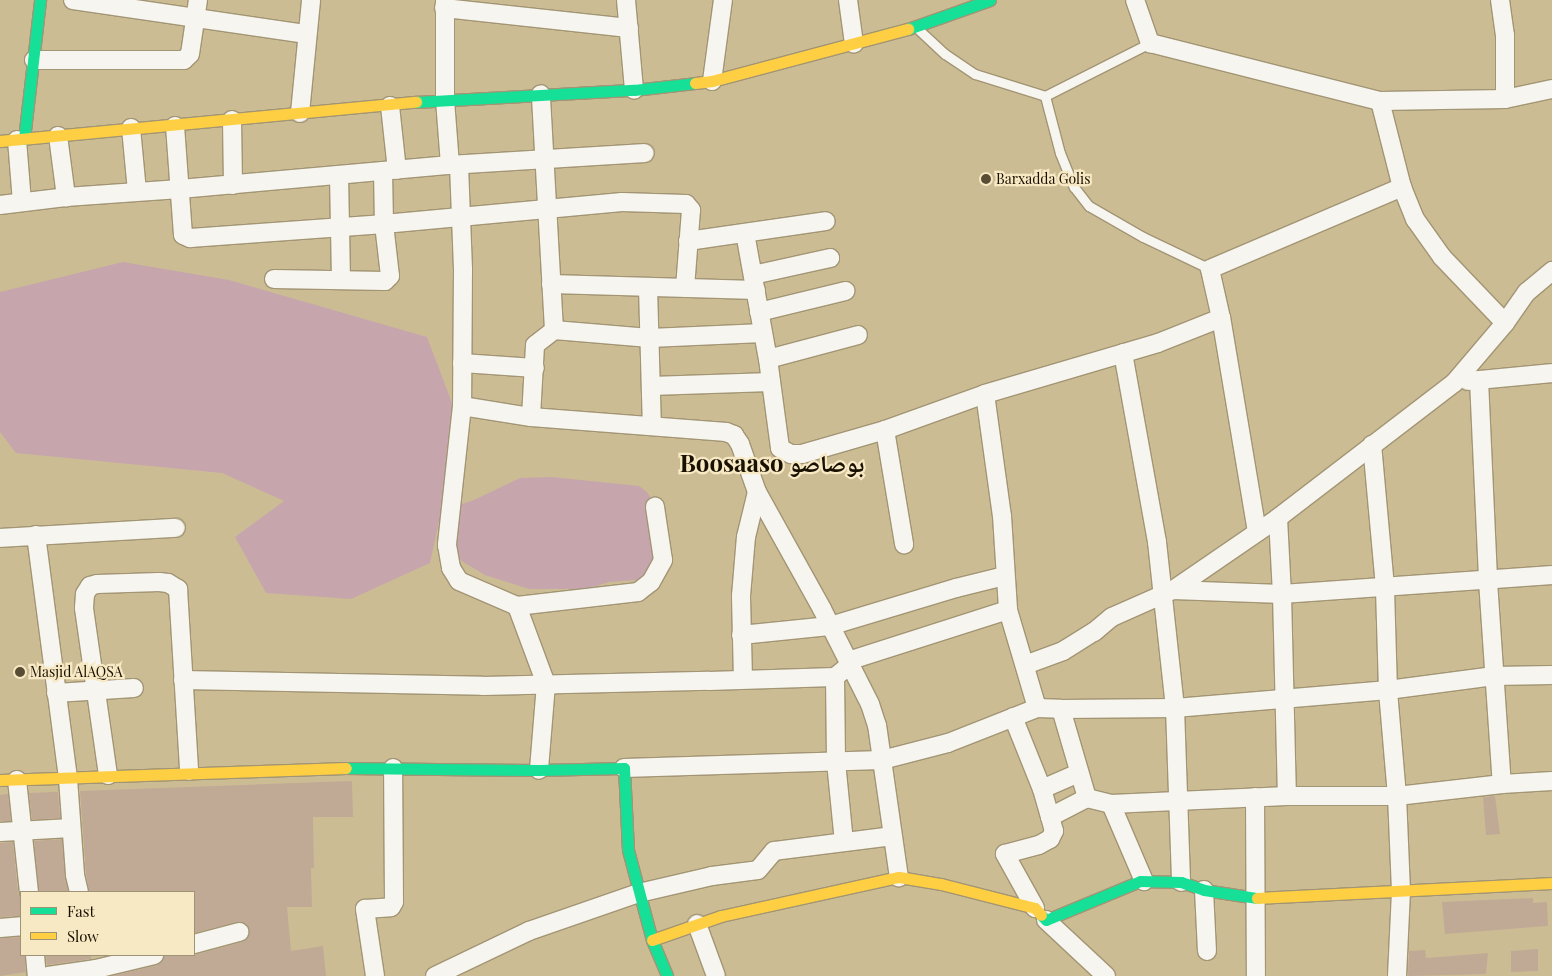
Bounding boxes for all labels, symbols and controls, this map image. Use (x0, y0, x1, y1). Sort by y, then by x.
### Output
place label: Barxadda Golis (996, 171, 1091, 187)
marker: Barxadda Golis (980, 173, 992, 185)
district label: Boosaaso بوصاصو (680, 449, 864, 477)
place label: Masjid AlAQSA (30, 664, 123, 680)
marker: Masjid AlAQSA (14, 666, 26, 678)
legend (20, 891, 195, 956)
text: Fast (67, 901, 95, 921)
text: Slow (67, 926, 99, 946)

